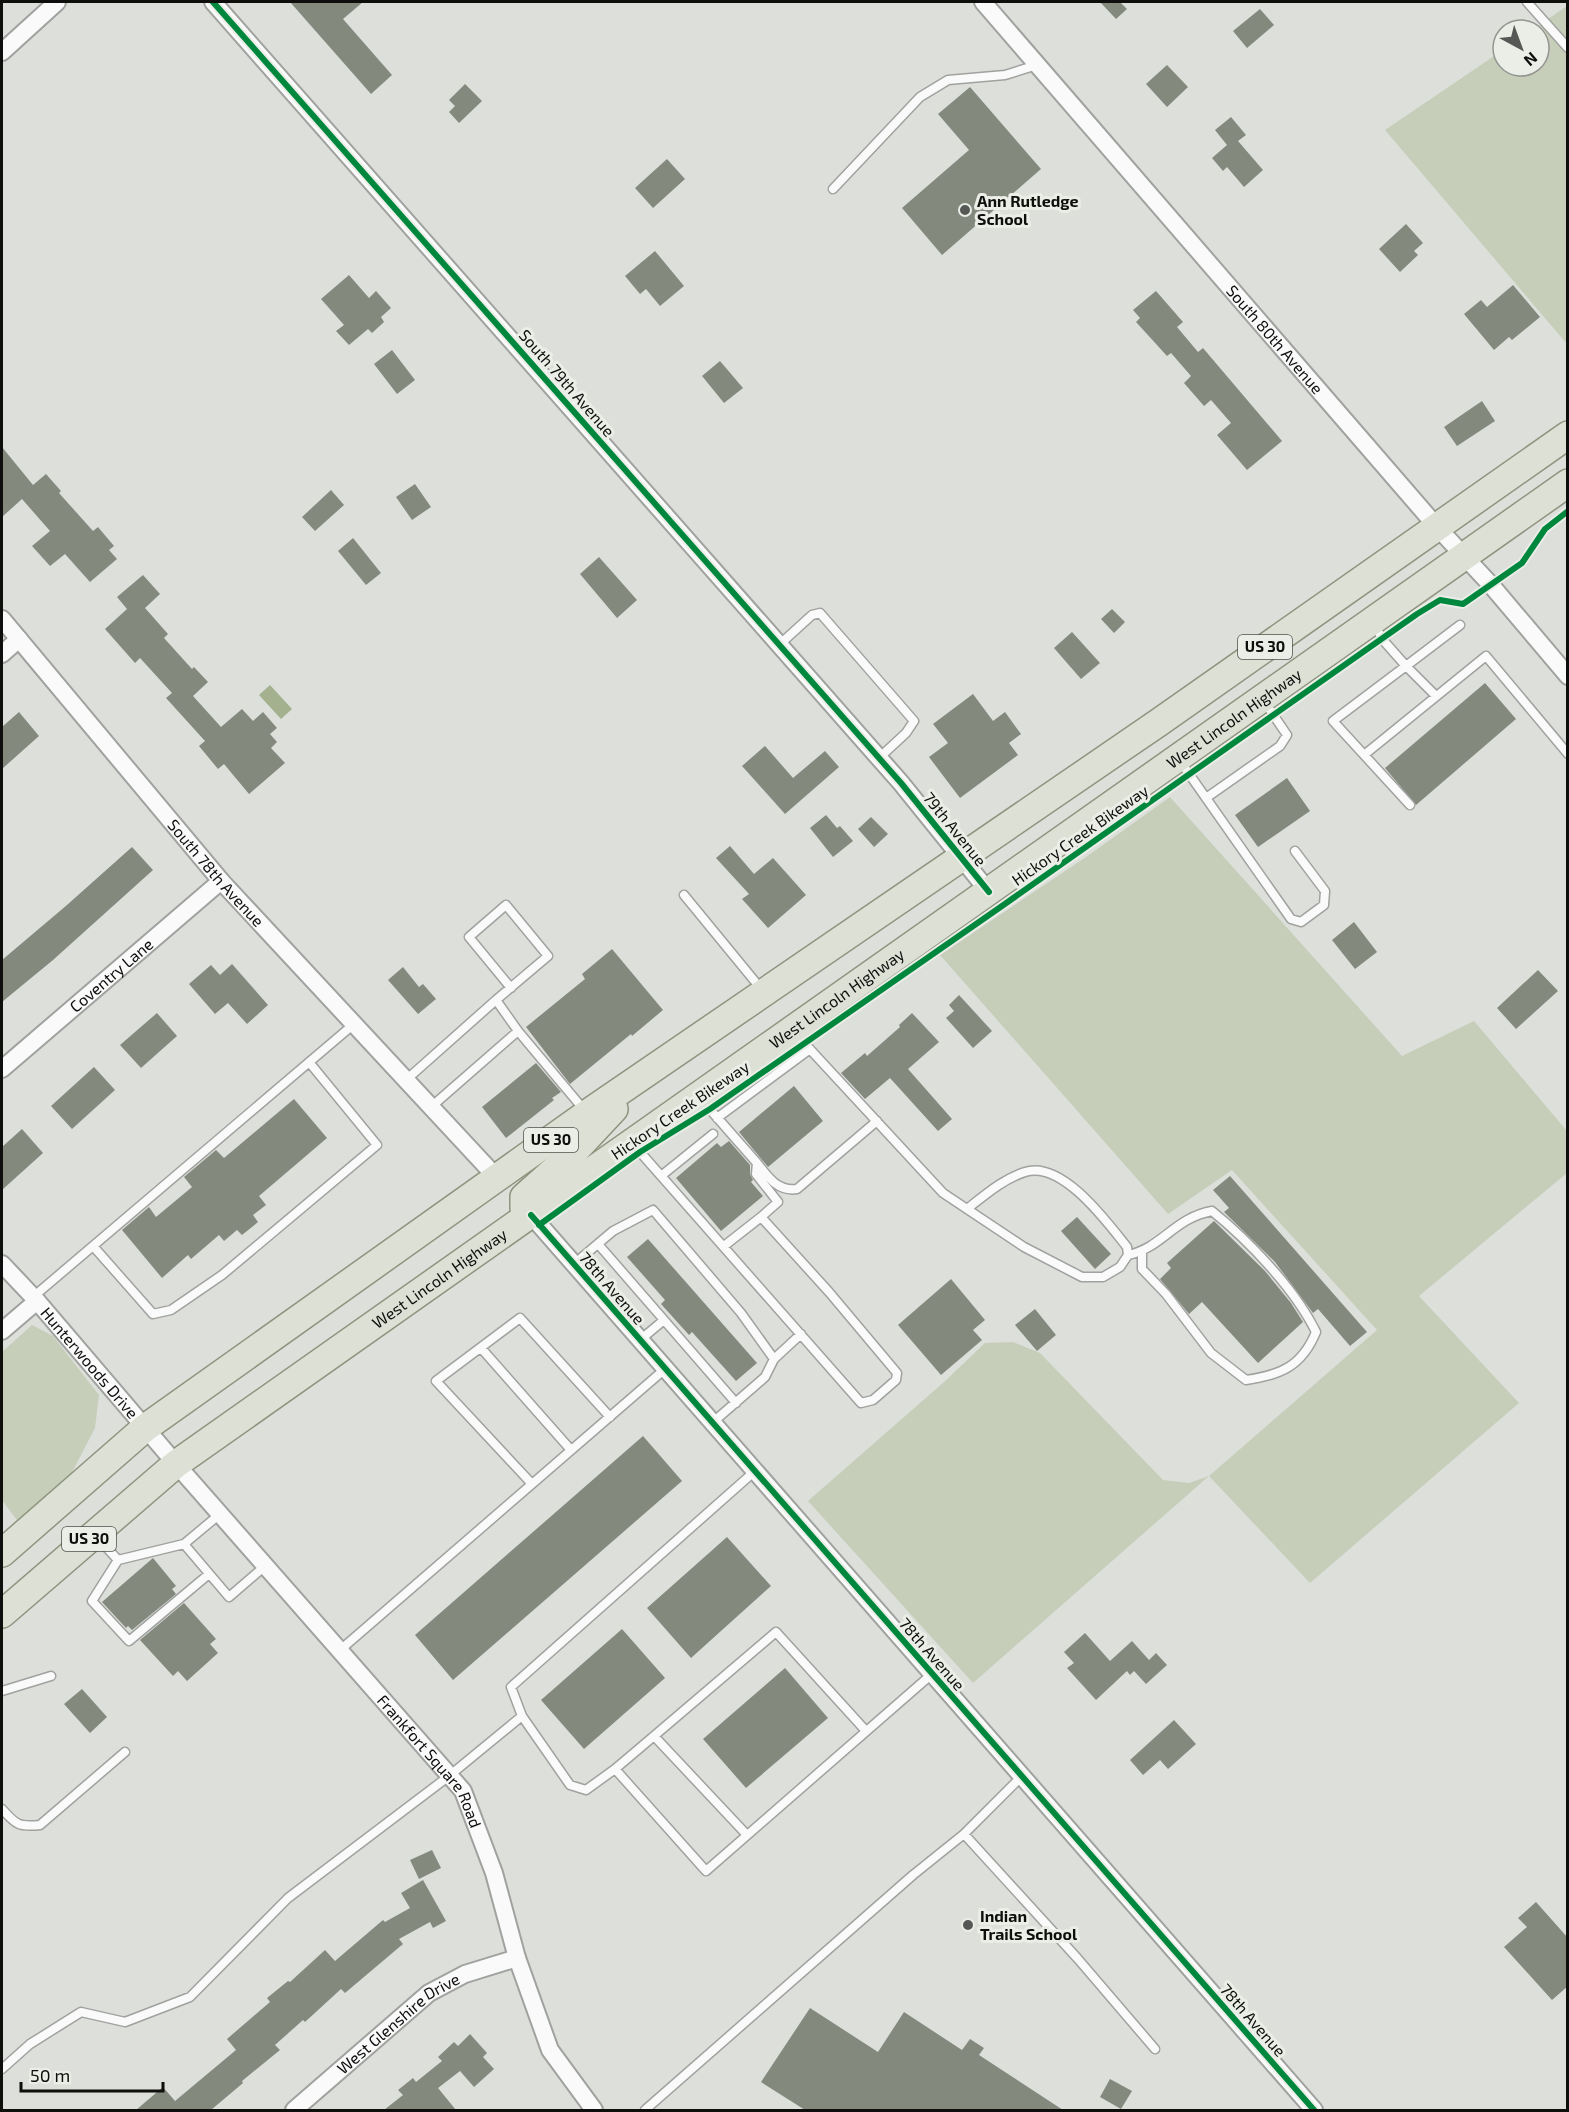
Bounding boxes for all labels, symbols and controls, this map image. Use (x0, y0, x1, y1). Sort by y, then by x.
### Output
north arrow (1491, 18, 1551, 78)
text: N (1521, 49, 1542, 71)
place label: Ann Rutledge School (977, 191, 1079, 228)
marker: Ann Rutledge School (958, 203, 972, 217)
street label: South 80th Avenue (1223, 281, 1327, 397)
street label: South 79th Avenue (516, 325, 619, 440)
road number: US 30 (1238, 635, 1292, 659)
street label: West Lincoln Highway (1163, 664, 1305, 772)
street label: Hickory Creek Bikeway (1008, 780, 1152, 889)
street label: 79th Avenue (920, 788, 991, 869)
street label: South 78th Avenue (164, 815, 268, 930)
street label: Coventry Lane (65, 934, 156, 1016)
street label: West Lincoln Highway (765, 944, 908, 1052)
street label: Hickory Creek Bikeway (607, 1056, 753, 1163)
road number: US 30 (524, 1128, 578, 1152)
street label: West Lincoln Highway (368, 1224, 511, 1332)
street label: 78th Avenue (576, 1247, 649, 1328)
street label: Hunterwoods Drive (37, 1303, 143, 1422)
road number: US 30 (62, 1527, 116, 1551)
street label: 78th Avenue (896, 1613, 969, 1694)
street label: Frankfort Square Road (374, 1690, 486, 1830)
place label: Indian Trails School (980, 1906, 1078, 1943)
marker: Indian Trails School (961, 1918, 975, 1932)
street label: West Glenshire Drive (333, 1969, 463, 2077)
street label: 78th Avenue (1217, 1979, 1290, 2060)
scale bar (21, 2055, 164, 2093)
text: 50 m (30, 2064, 70, 2086)

